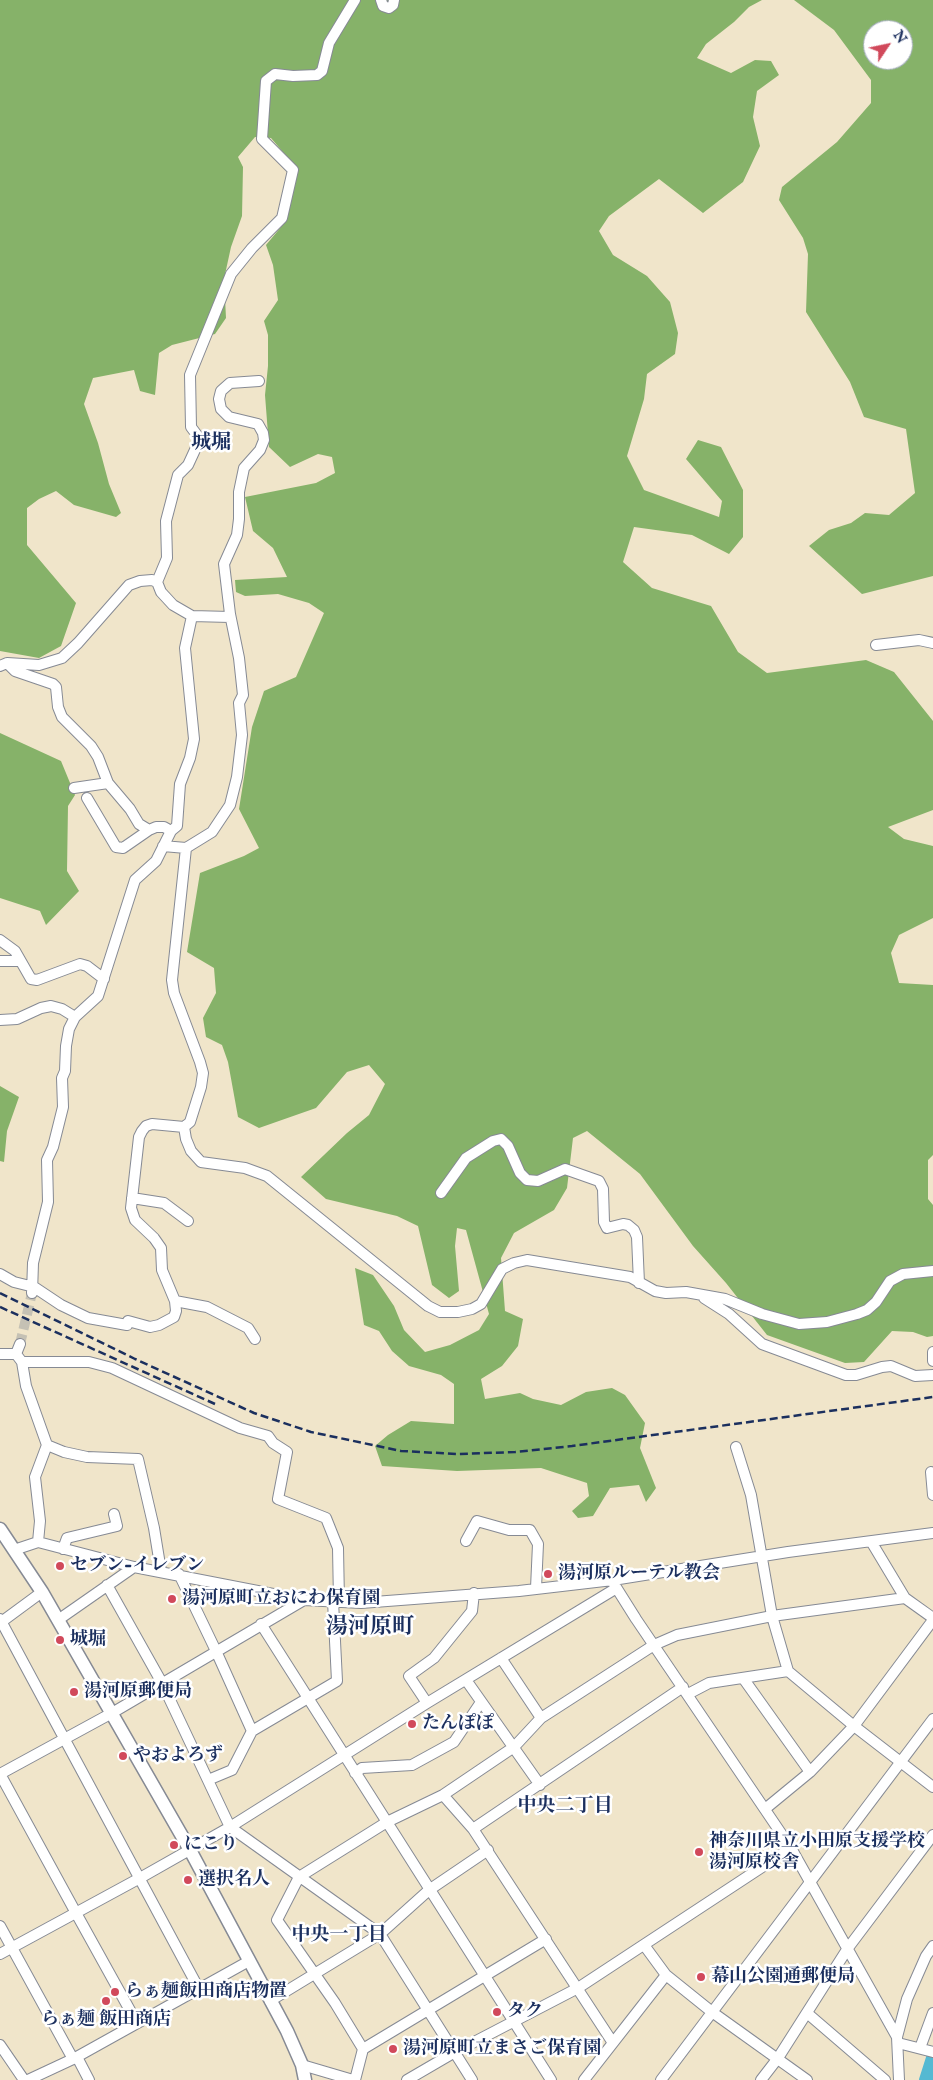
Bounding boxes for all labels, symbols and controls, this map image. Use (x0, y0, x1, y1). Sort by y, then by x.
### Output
north arrow (863, 20, 913, 70)
text: N (889, 27, 910, 47)
district label: 城堀 (191, 432, 231, 456)
place label: セブン-イレブン (70, 1555, 204, 1577)
marker: セブン-イレブン (54, 1560, 66, 1572)
place label: 湯河原ルーテル教会 (558, 1563, 720, 1585)
marker: 湯河原ルーテル教会 (542, 1568, 554, 1580)
place label: 湯河原町立おにわ保育園 (182, 1588, 380, 1610)
marker: 湯河原町立おにわ保育園 (166, 1593, 178, 1605)
district label: 湯河原町 (326, 1615, 414, 1641)
place label: 城堀 (70, 1629, 106, 1651)
marker: 城堀 (54, 1634, 66, 1646)
place label: 湯河原郵便局 (84, 1681, 192, 1703)
marker: 湯河原郵便局 (68, 1686, 80, 1698)
place label: たんぽぽ (422, 1713, 494, 1735)
marker: たんぽぽ (406, 1718, 418, 1730)
place label: やおよろず (133, 1745, 223, 1767)
marker: やおよろず (117, 1750, 129, 1762)
district label: 中央二丁目 (518, 1796, 612, 1818)
place label: 神奈川県立小田原支援学校 湯河原校舎 (709, 1831, 925, 1874)
place label: にこり (184, 1834, 238, 1856)
marker: にこり (168, 1839, 180, 1851)
marker: 神奈川県立小田原支援学校 湯河原校舎 (693, 1846, 705, 1858)
place label: 選択名人 (198, 1869, 270, 1891)
marker: 選択名人 (182, 1874, 194, 1886)
district label: 中央一丁目 (292, 1925, 386, 1947)
place label: 幕山公園通郵便局 (711, 1966, 855, 1988)
marker: 幕山公園通郵便局 (695, 1971, 707, 1983)
place label: らぁ麺飯田商店物置 (125, 1981, 287, 2003)
marker: らぁ麺飯田商店物置 (109, 1986, 121, 1998)
marker: らぁ麺 飯田商店 (100, 1995, 112, 2007)
place label: タク (507, 2001, 543, 2023)
marker: タク (491, 2006, 503, 2018)
place label: らぁ麺 飯田商店 (41, 2009, 171, 2031)
place label: 湯河原町立まさご保育園 (403, 2038, 601, 2060)
marker: 湯河原町立まさご保育園 (387, 2043, 399, 2055)

